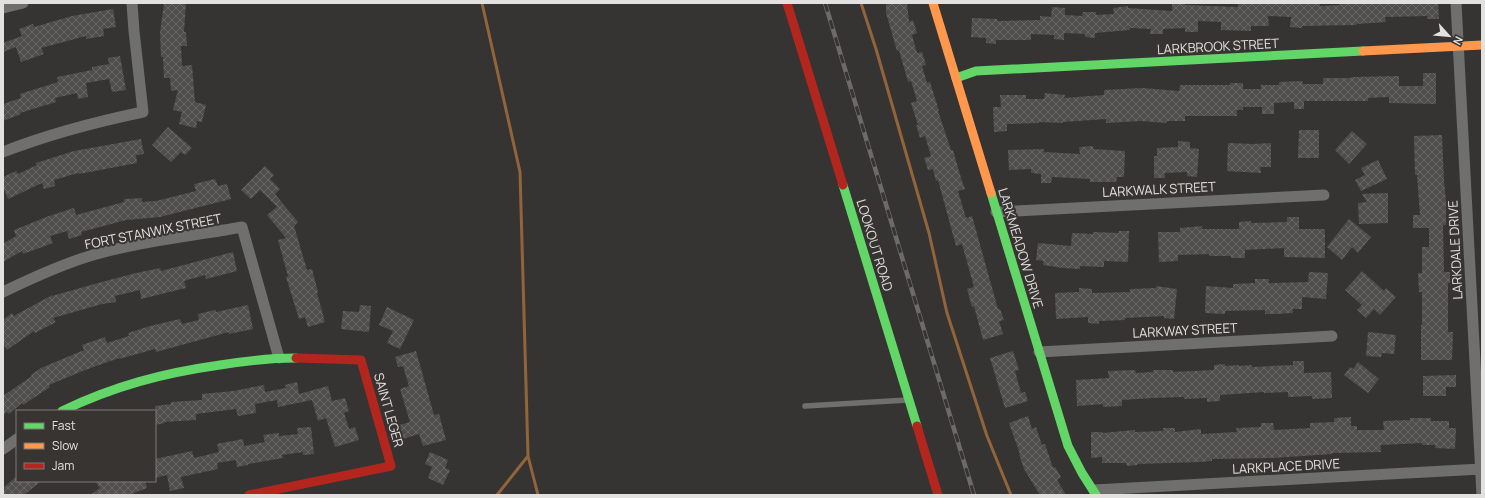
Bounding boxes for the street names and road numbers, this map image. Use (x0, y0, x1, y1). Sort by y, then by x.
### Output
street label: LARKBROOK STREET (1156, 34, 1280, 58)
street label: LARKWALK STREET (1102, 177, 1216, 201)
street label: LARKMEADOW DRIVE (994, 186, 1048, 310)
street label: LOOKOUT ROAD (852, 197, 898, 293)
street label: LARKDALE DRIVE (1443, 200, 1467, 300)
street label: FORT STANWIX STREET (83, 209, 223, 253)
street label: LARKWAY STREET (1132, 318, 1238, 342)
street label: SAINT LEGER (370, 371, 408, 449)
street label: LARKPLACE DRIVE (1232, 454, 1340, 478)

